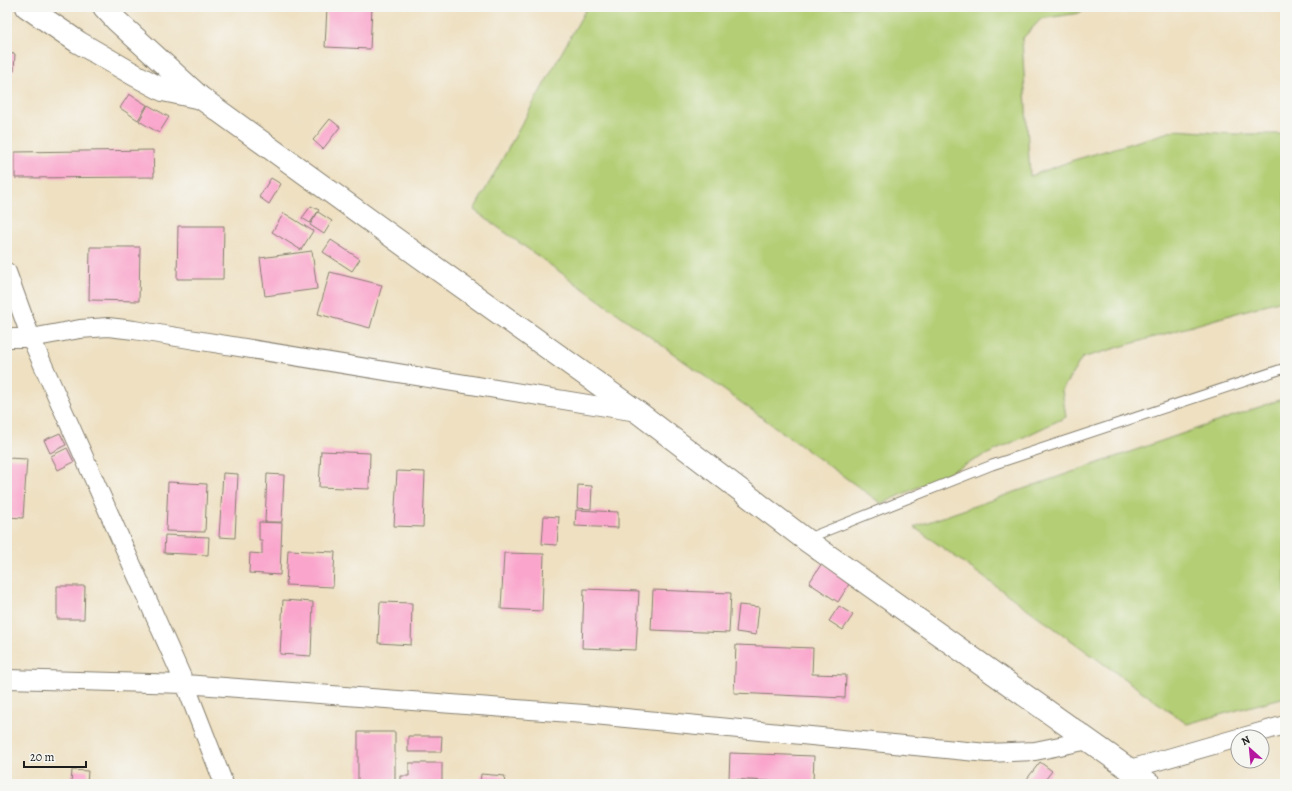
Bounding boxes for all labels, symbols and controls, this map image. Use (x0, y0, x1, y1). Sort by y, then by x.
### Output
north arrow (1230, 729, 1270, 769)
text: N (1239, 732, 1253, 749)
scale bar (24, 743, 86, 769)
text: 20 m (30, 749, 54, 765)

